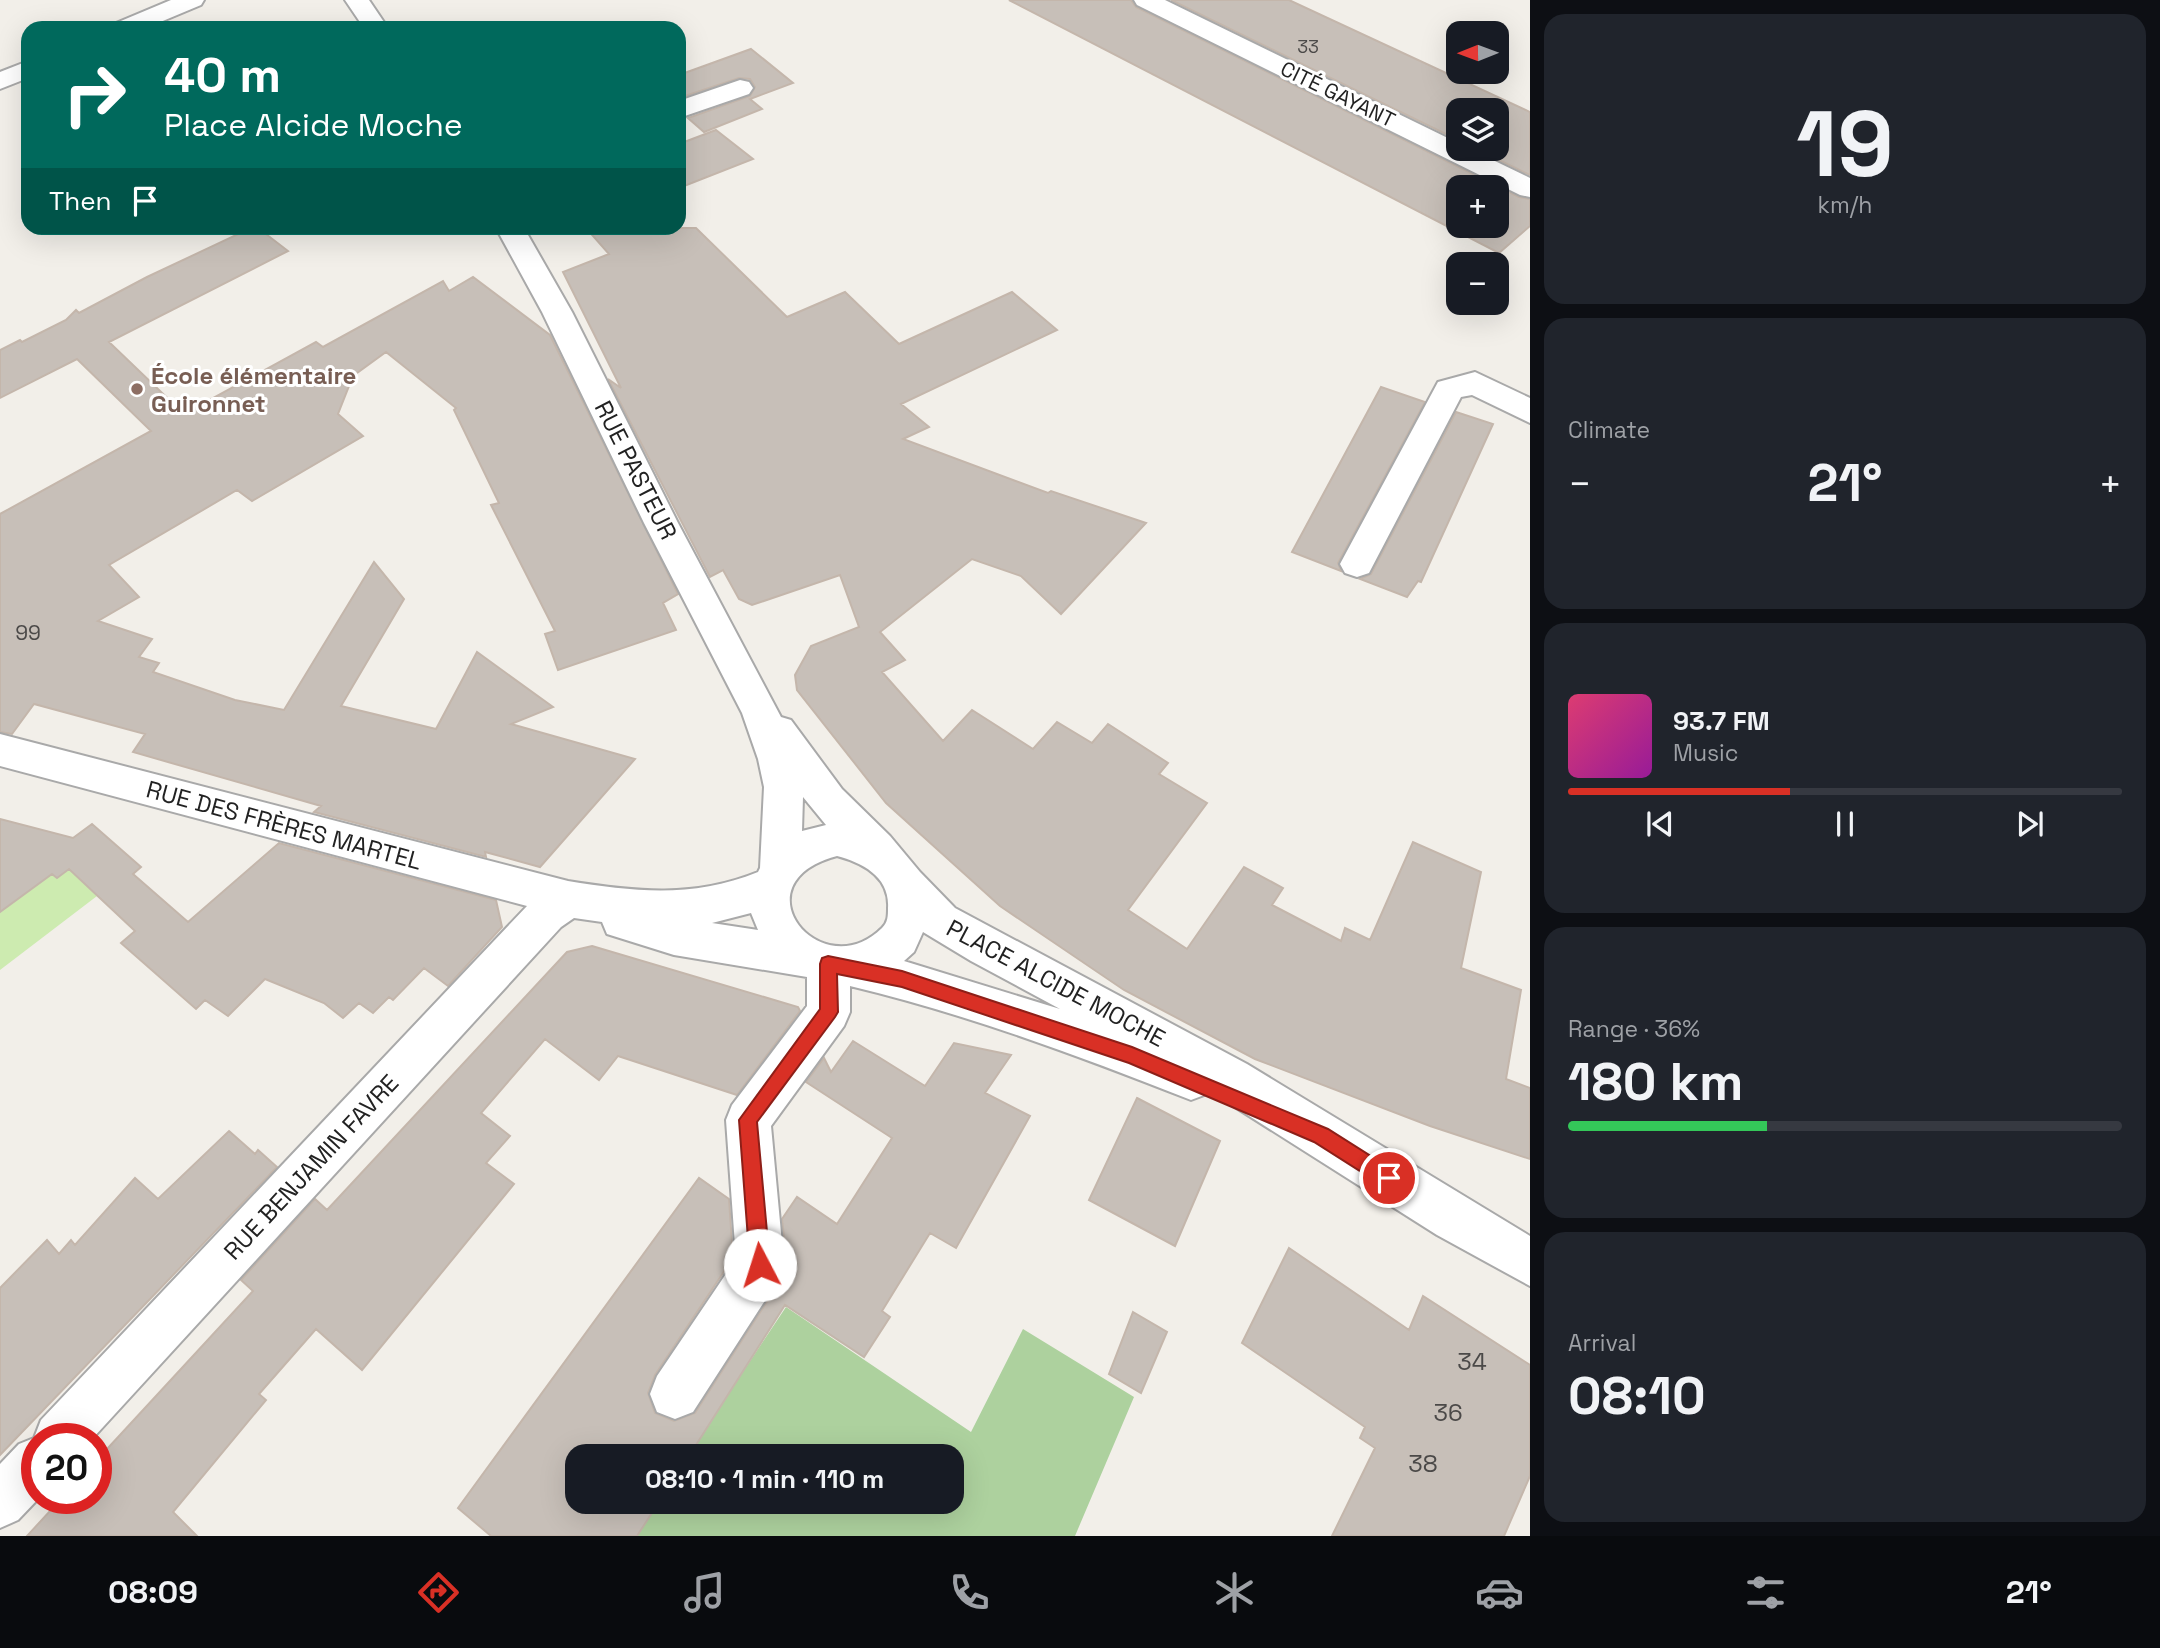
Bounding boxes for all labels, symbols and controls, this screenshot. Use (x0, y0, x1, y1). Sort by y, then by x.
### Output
north arrow (1446, 21, 1508, 84)
map controls (1446, 21, 1509, 315)
house number: 33 (1297, 35, 1319, 58)
text: 40 m (164, 44, 281, 106)
icon: right (49, 49, 140, 140)
street label: CITÉ GAYANT (1276, 55, 1400, 133)
text: 19 (1796, 86, 1894, 203)
button: layers (1446, 98, 1509, 161)
text: Place Alcide Moche (164, 105, 463, 145)
button: + (1446, 175, 1509, 238)
icon: arrive (126, 182, 164, 220)
text: Then (49, 184, 112, 218)
text: km/h (1818, 190, 1872, 220)
button: − (1446, 252, 1509, 315)
place label: École élémentaire Guironnet (151, 360, 356, 419)
marker: École élémentaire Guironnet (129, 381, 145, 397)
street label: RUE PASTEUR (588, 395, 684, 545)
text: Climate (1568, 415, 1650, 445)
text: 21° (1808, 450, 1882, 516)
text: − (1568, 460, 1592, 508)
text: + (2098, 460, 2122, 508)
house number: 99 (15, 619, 41, 646)
text: 93.7 FM (1673, 704, 1770, 738)
text: Music (1673, 738, 1738, 768)
street label: RUE DES FRÈRES MARTEL (143, 773, 425, 877)
icon: previous (1641, 805, 1679, 843)
icon: pause (1826, 805, 1864, 843)
icon: next (2011, 805, 2049, 843)
street label: PLACE ALCIDE MOCHE (941, 912, 1171, 1054)
text: Range · 36% (1568, 1014, 1700, 1044)
text: 180 km (1568, 1049, 1743, 1115)
street label: RUE BENJAMIN FAVRE (217, 1068, 405, 1266)
pin (1359, 1148, 1419, 1208)
icon: arrive (1370, 1159, 1408, 1197)
position arrow (723, 1228, 797, 1302)
text: Arrival (1568, 1328, 1636, 1358)
house number: 34 (1457, 1346, 1487, 1377)
text: 08:10 (1568, 1363, 1706, 1429)
house number: 36 (1433, 1397, 1463, 1428)
speed limit sign: 20 (21, 1423, 112, 1514)
house number: 38 (1408, 1448, 1438, 1479)
text: 08:10 · 1 min · 110 m (645, 1462, 884, 1496)
icon: directions (414, 1568, 463, 1617)
icon: music (680, 1568, 729, 1617)
icon: phone (945, 1568, 994, 1617)
icon: climate (1210, 1568, 1259, 1617)
icon: car (1475, 1568, 1524, 1617)
icon: filters (1741, 1568, 1790, 1617)
text: 08:09 (108, 1572, 198, 1612)
text: 21° (2006, 1572, 2052, 1612)

